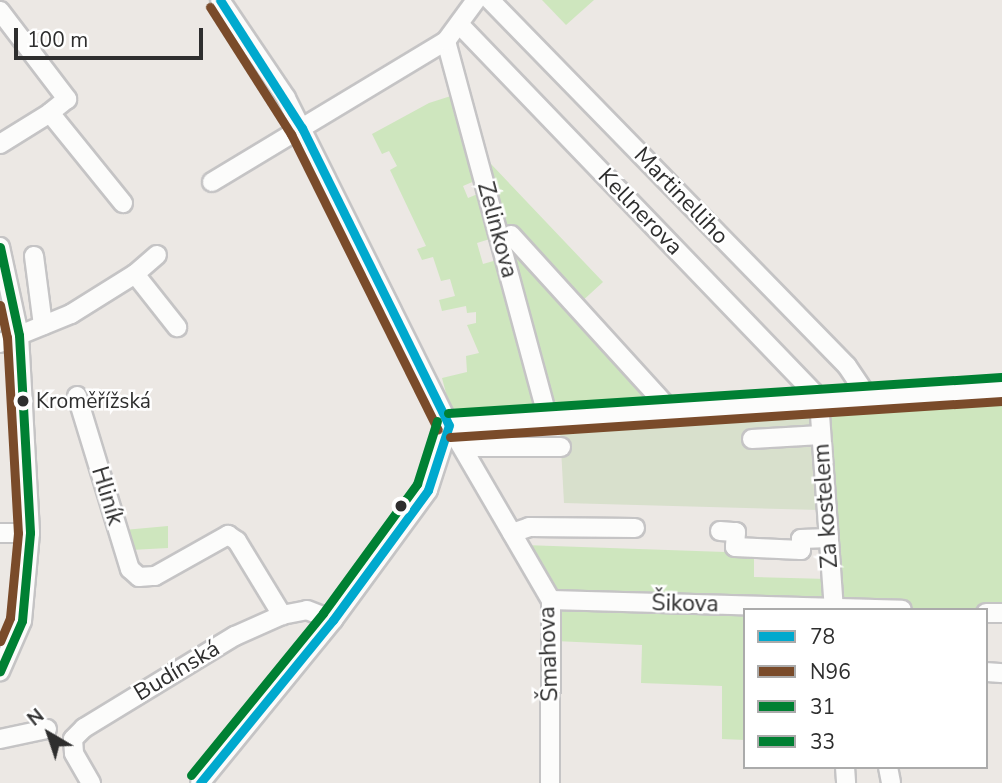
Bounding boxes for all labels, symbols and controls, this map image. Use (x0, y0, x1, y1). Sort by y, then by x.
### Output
scale bar (18, 14, 206, 58)
text: 100 m (27, 26, 88, 54)
street label: Martinelliho (628, 142, 734, 250)
street label: Kellnerova (592, 163, 688, 261)
street label: Zelinkova (471, 179, 523, 281)
place label: Kroměřížská (36, 388, 151, 414)
marker: Kroměřížská (16, 394, 30, 408)
street label: Za kostelem (808, 443, 844, 569)
street label: Hliník (85, 463, 129, 529)
unlabelled marker (394, 499, 408, 513)
street label: Šikova (651, 590, 719, 618)
street label: Šmahova (534, 606, 564, 702)
legend (743, 608, 988, 769)
text: 78 (810, 623, 835, 651)
street label: Budínská (129, 635, 225, 707)
text: N96 (810, 658, 851, 686)
text: 31 (810, 693, 835, 721)
north arrow (14, 699, 84, 769)
text: N (22, 703, 49, 732)
text: 33 (810, 728, 835, 756)

